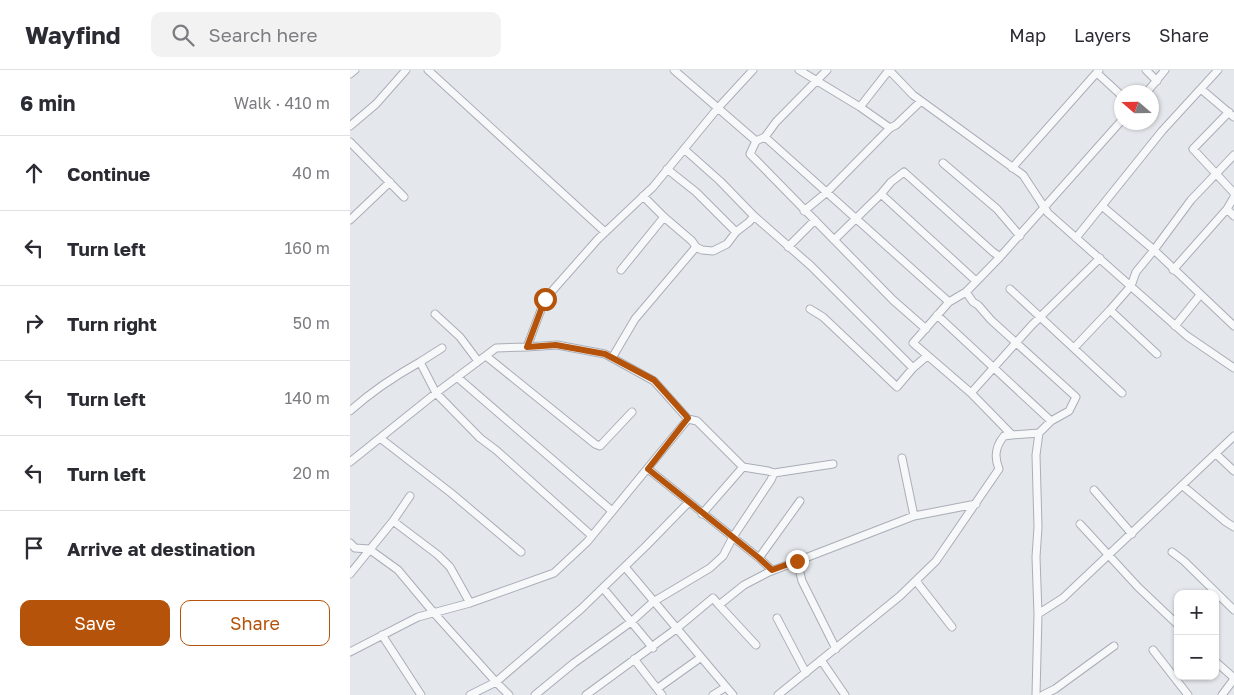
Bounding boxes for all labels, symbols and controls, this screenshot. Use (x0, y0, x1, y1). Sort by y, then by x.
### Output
search box (151, 12, 501, 57)
text: Wayfind (25, 20, 121, 49)
icon: search (169, 21, 197, 49)
text: Search here (209, 23, 317, 46)
text: Map (1009, 24, 1046, 46)
text: Layers (1074, 24, 1131, 46)
text: Share (1159, 24, 1209, 46)
north arrow (1114, 85, 1159, 130)
text: 6 min (20, 90, 75, 116)
text: Walk · 410 m (234, 93, 330, 113)
icon: ahead (20, 159, 48, 187)
text: Continue (67, 162, 150, 185)
text: 40 m (292, 163, 330, 183)
icon: left (20, 234, 48, 262)
text: Turn left (67, 237, 146, 260)
text: 160 m (284, 238, 330, 258)
route start (534, 288, 557, 311)
icon: right (20, 309, 48, 337)
text: Turn right (67, 312, 157, 335)
text: 50 m (293, 313, 330, 333)
icon: left (20, 384, 48, 412)
text: Turn left (67, 387, 146, 410)
text: 140 m (284, 388, 330, 408)
icon: left (20, 459, 48, 487)
text: Turn left (67, 462, 146, 485)
text: 20 m (293, 463, 330, 483)
icon: arrive (20, 534, 48, 562)
text: Arrive at destination (67, 537, 255, 560)
route end (786, 550, 809, 573)
map controls (1174, 590, 1219, 680)
button: + (1174, 590, 1219, 635)
button: Save (20, 600, 170, 646)
button: Share (180, 600, 330, 646)
button: − (1174, 635, 1219, 680)

